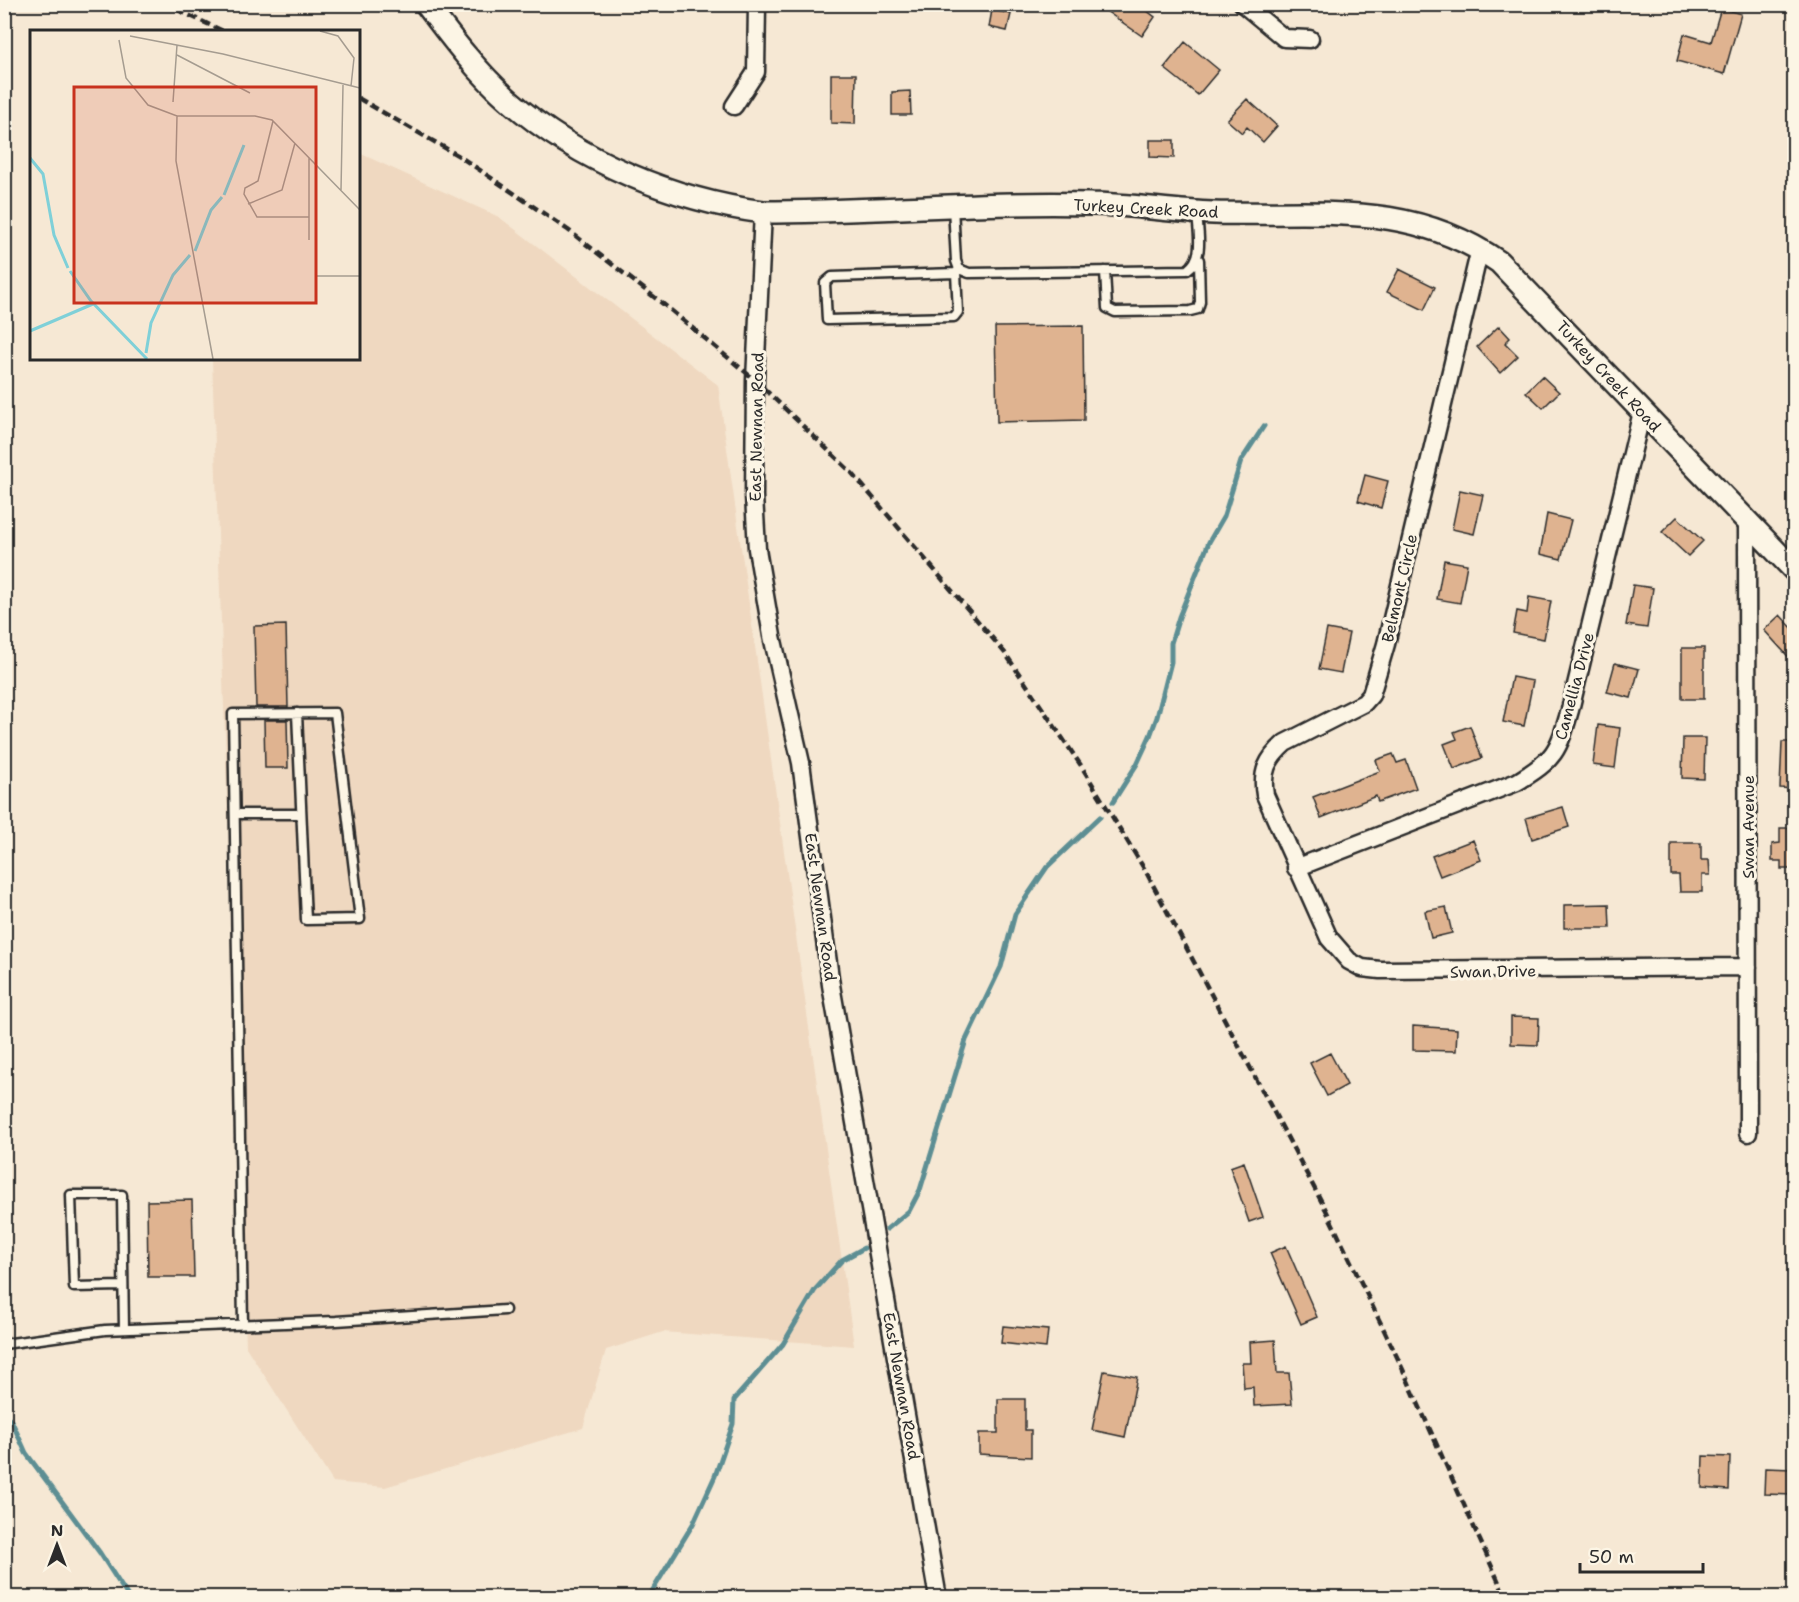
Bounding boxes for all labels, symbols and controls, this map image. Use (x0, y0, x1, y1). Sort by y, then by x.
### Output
inset map (30, 30, 360, 360)
street label: Turkey Creek Road (1073, 194, 1219, 223)
street label: Turkey Creek Road (1552, 316, 1666, 437)
street label: East Newnan Road (745, 352, 768, 502)
street label: Belmont Circle (1377, 532, 1422, 644)
street label: Camellia Drive (1550, 630, 1599, 742)
street label: Swan Avenue (1738, 775, 1759, 879)
street label: East Newnan Road (800, 832, 841, 983)
street label: Swan Drive (1450, 960, 1536, 983)
street label: East Newnan Road (878, 1311, 925, 1461)
north arrow (27, 1515, 87, 1575)
text: N (51, 1520, 63, 1541)
scale bar (1580, 1536, 1703, 1574)
text: 50 m (1589, 1545, 1634, 1569)

